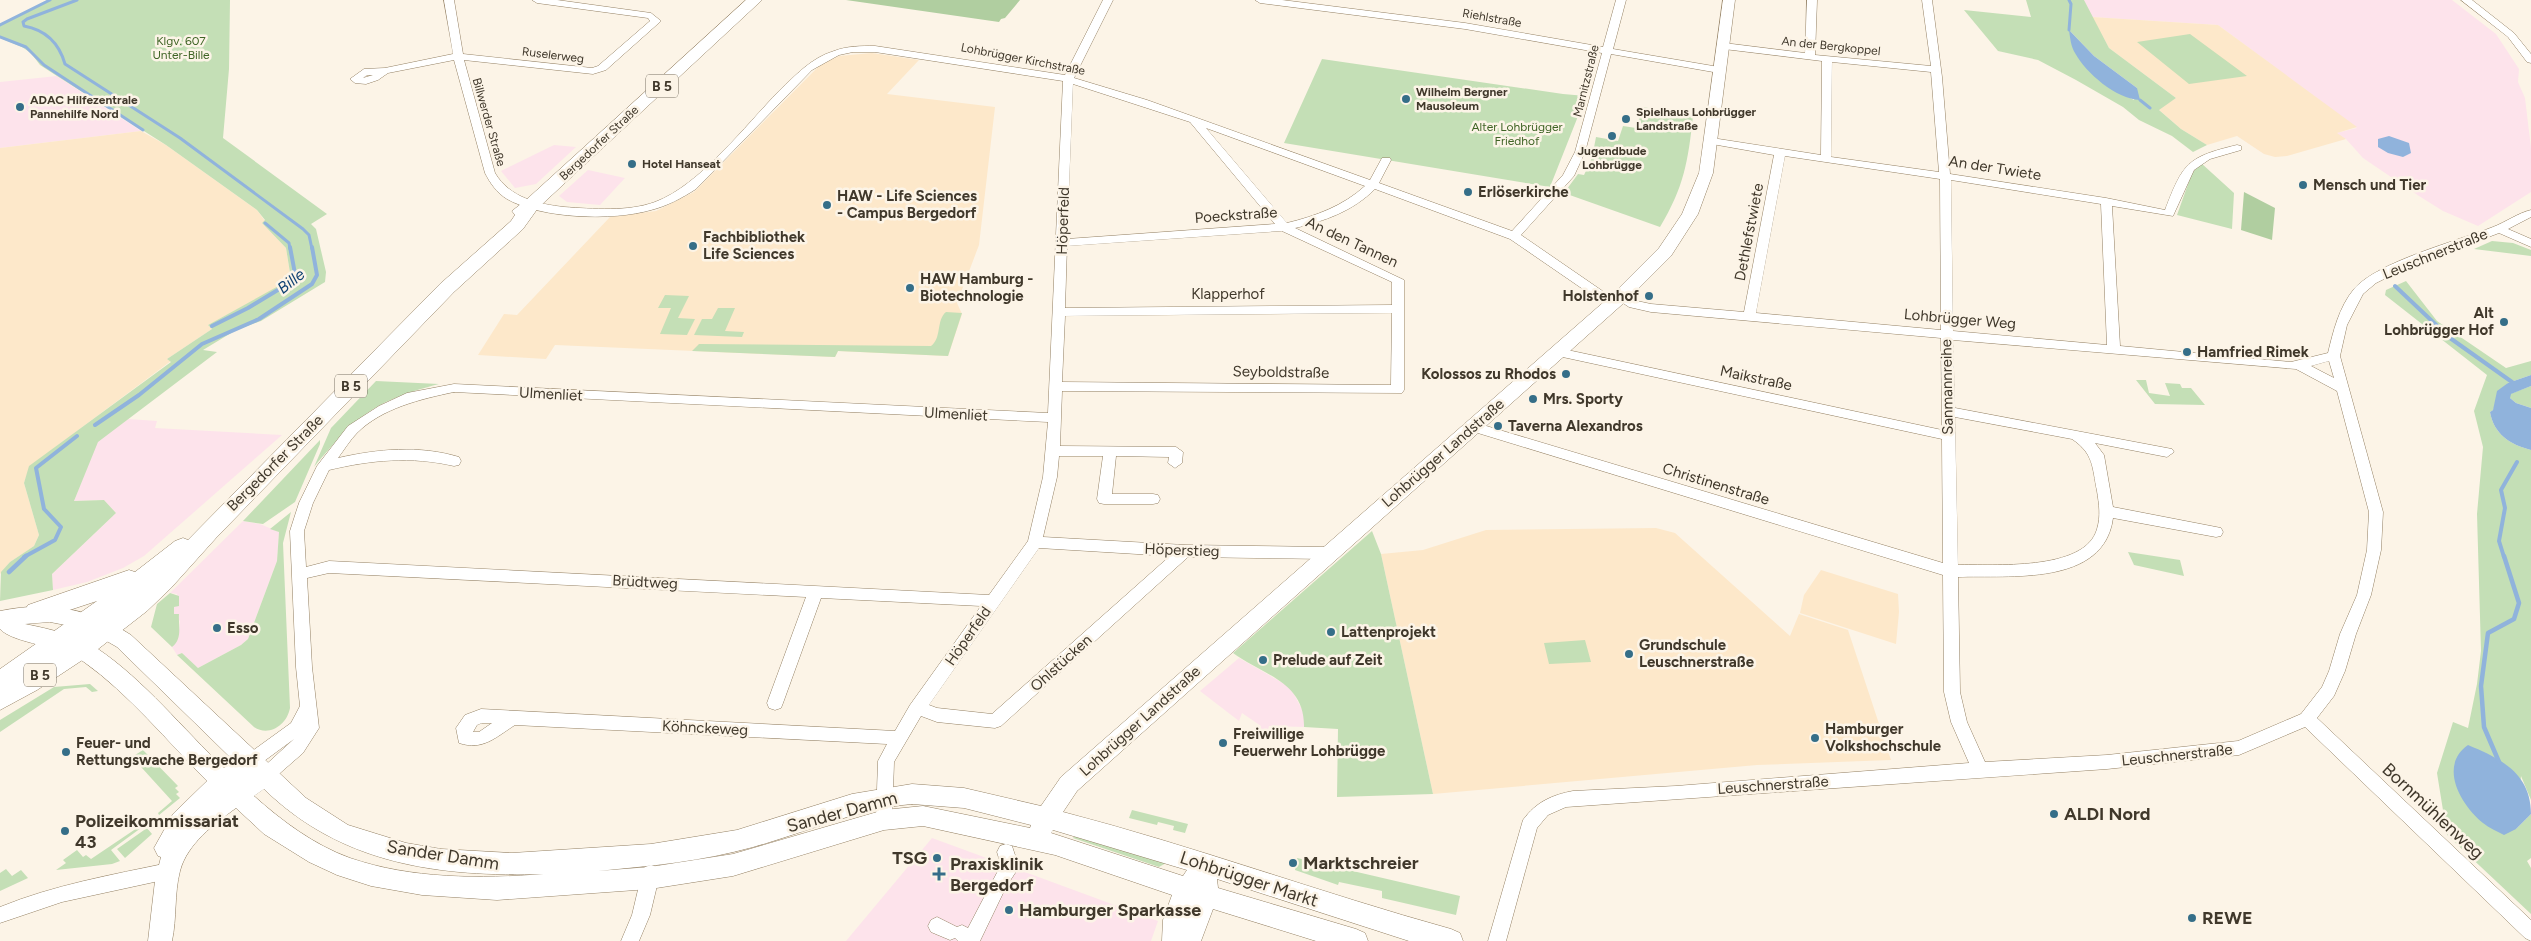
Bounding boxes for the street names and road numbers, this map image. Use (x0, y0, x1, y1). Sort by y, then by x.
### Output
street label: Riehlstraße (1461, 6, 1523, 30)
street label: An der Bergkoppel (1781, 34, 1881, 58)
street label: Lohbrügger Kirchstraße (960, 40, 1087, 78)
street label: Marnitzstraße (1570, 43, 1602, 119)
street label: Ruselerweg (521, 44, 585, 66)
road number: B 5 (646, 74, 678, 98)
street label: Billwerder Straße (470, 76, 508, 168)
street label: Bergedorfer Straße (557, 102, 642, 183)
street label: An der Twiete (1947, 152, 2043, 184)
street label: Dethlefstwiete (1731, 181, 1767, 283)
street label: Höperfeld (1053, 187, 1073, 255)
street label: Poeckstraße (1194, 203, 1278, 227)
street label: An den Tannen (1303, 213, 1401, 271)
street label: Leuschnerstraße (2380, 225, 2490, 283)
street label: Klapperhof (1191, 285, 1265, 303)
street label: Lohbrügger Weg (1903, 305, 2017, 333)
street label: Sanmannreihe (1937, 339, 1957, 435)
street label: Seyboldstraße (1232, 362, 1330, 382)
street label: Maikstraße (1718, 362, 1794, 394)
road number: B 5 (335, 374, 367, 398)
street label: Ulmenliet (519, 383, 584, 405)
street label: Lohbrügger Landstraße (1378, 395, 1508, 511)
street label: Ulmenliet (924, 403, 989, 425)
street label: Bergedorfer Straße (223, 411, 327, 515)
street label: Christinenstraße (1660, 459, 1772, 509)
street label: Höperstieg (1144, 540, 1220, 560)
street label: Brüdtweg (612, 571, 678, 593)
street label: Höperfeld (941, 603, 995, 669)
street label: Ohlstücken (1027, 631, 1095, 695)
street label: Lohbrügger Landstraße (1076, 662, 1204, 780)
road number: B 5 (24, 664, 56, 686)
street label: Köhnckeweg (661, 717, 749, 739)
street label: Leuschnerstraße (2121, 740, 2233, 770)
street label: Bornmühlenweg (2378, 758, 2488, 864)
street label: Leuschnerstraße (1717, 772, 1829, 798)
street label: Sander Damm (784, 787, 900, 837)
street label: Sander Damm (385, 835, 501, 875)
street label: Lohbrügger Markt (1177, 846, 1321, 912)

